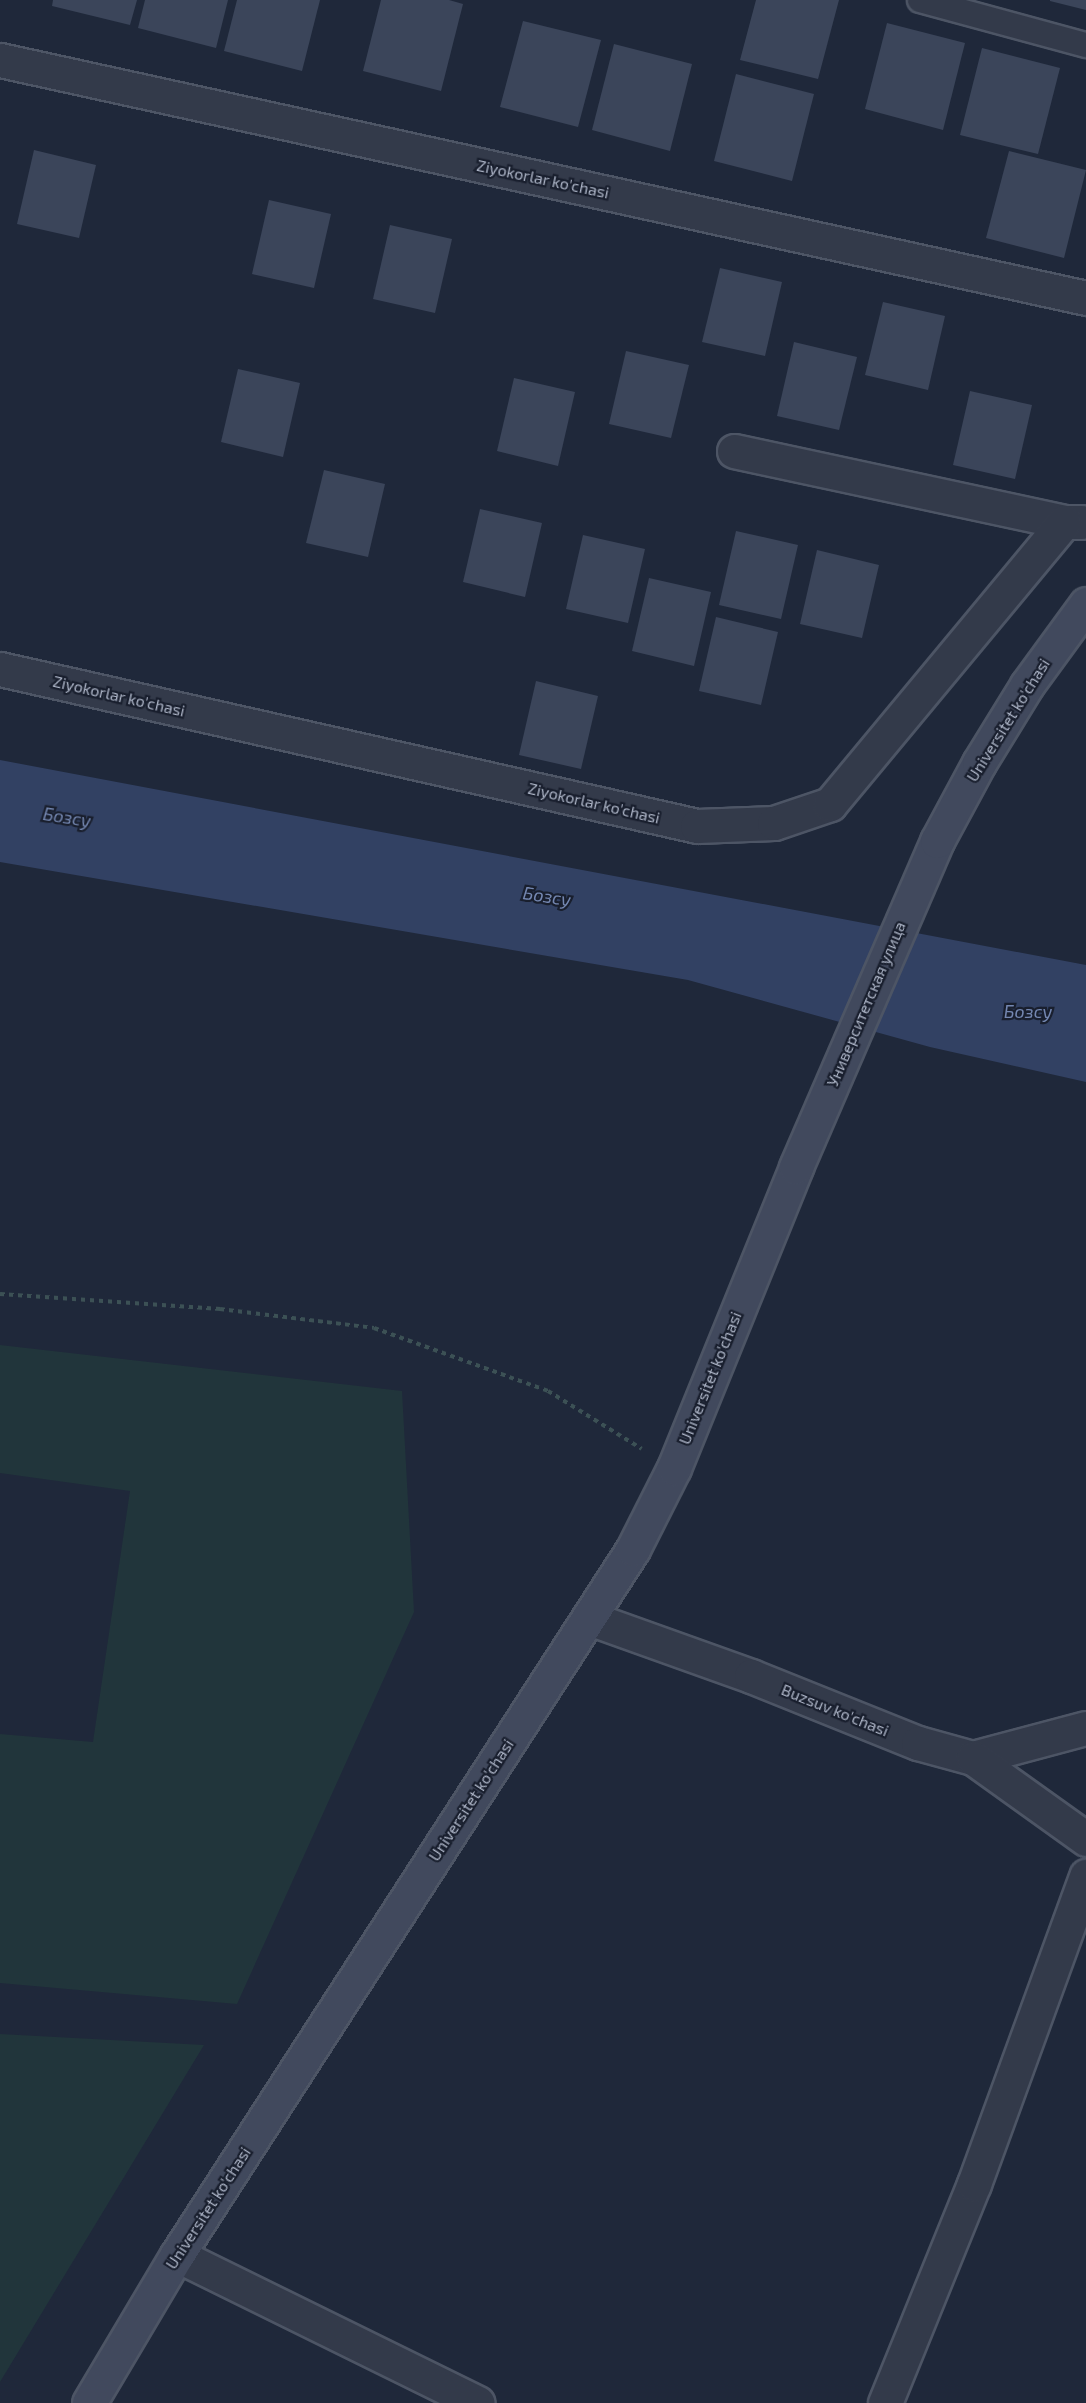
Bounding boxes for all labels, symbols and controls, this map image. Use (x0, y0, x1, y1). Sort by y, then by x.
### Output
street label: Ziyokorlar ko'chasi (475, 156, 611, 202)
street label: Universitet ko'chasi (962, 655, 1054, 785)
street label: Ziyokorlar ko'chasi (51, 671, 187, 721)
street label: Ziyokorlar ko'chasi (526, 778, 662, 828)
water label: Бозсу (41, 803, 93, 831)
water label: Бозсу (521, 882, 573, 910)
street label: Университетская улица (823, 919, 909, 1089)
water label: Бозсу (1004, 1000, 1052, 1022)
street label: Universitet ko'chasi (675, 1309, 745, 1447)
street label: Buzsuv ko'chasi (778, 1680, 892, 1740)
street label: Universitet ko'chasi (424, 1735, 518, 1865)
street label: Universitet ko'chasi (161, 2143, 255, 2273)

